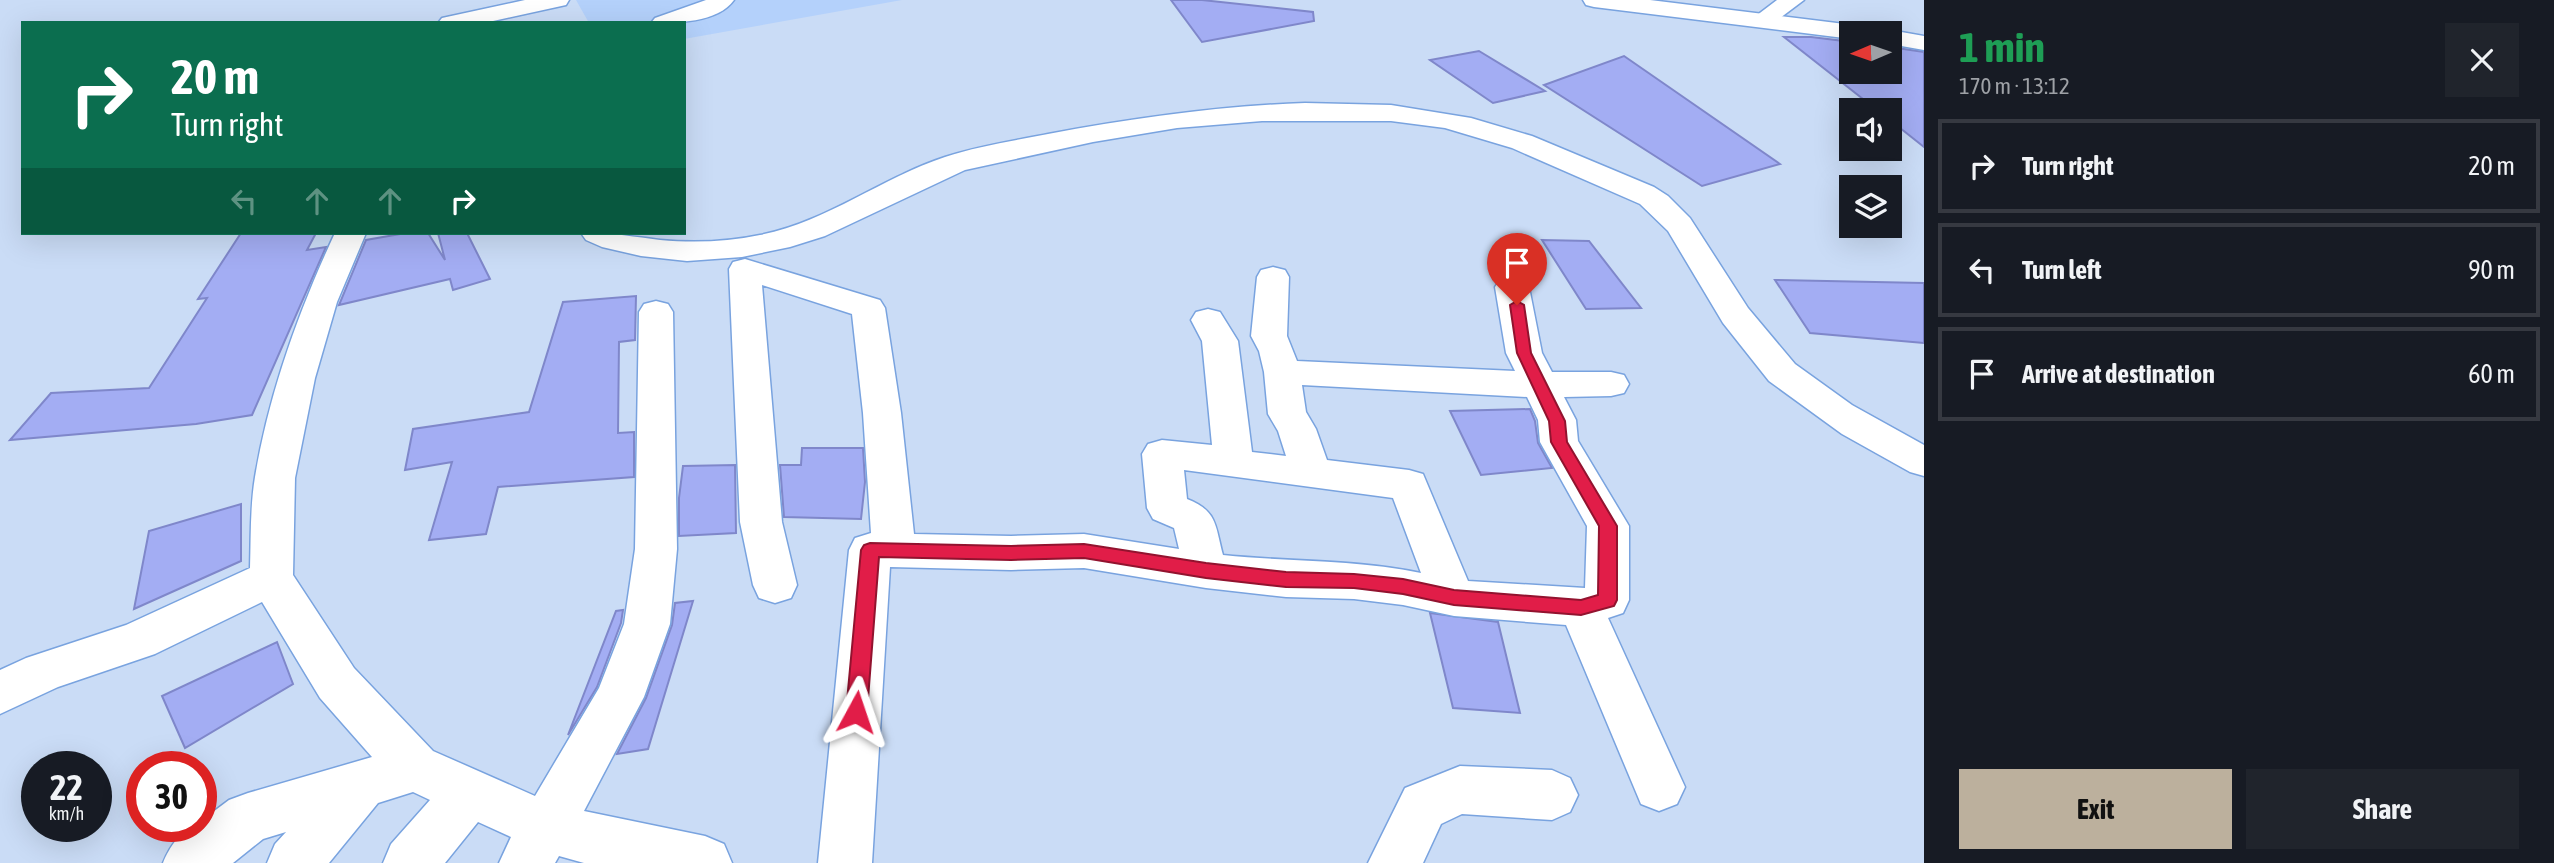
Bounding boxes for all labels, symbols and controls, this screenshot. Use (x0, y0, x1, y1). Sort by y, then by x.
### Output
north arrow (1839, 21, 1902, 84)
map controls (1839, 21, 1902, 238)
text: 1 min (1959, 23, 2045, 71)
button: close (2445, 23, 2519, 97)
text: 20 m (171, 48, 259, 104)
icon: right (56, 49, 147, 140)
text: 170 m · 13:12 (1959, 73, 2070, 99)
button: sound (1839, 98, 1902, 161)
text: Turn right (171, 106, 284, 143)
icon: right (1963, 147, 2001, 185)
text: Turn right (2022, 151, 2113, 181)
text: 20 m (2468, 151, 2515, 181)
button: layers (1839, 175, 1902, 238)
icon: left (225, 182, 263, 220)
icon: ahead (298, 182, 336, 220)
icon: ahead (371, 182, 409, 220)
icon: right (444, 182, 482, 220)
pin (1487, 233, 1547, 305)
icon: arrive (1498, 244, 1536, 282)
icon: left (1963, 251, 2001, 289)
text: Turn left (2022, 255, 2102, 285)
text: 90 m (2468, 255, 2515, 285)
icon: arrive (1963, 355, 2001, 393)
text: Arrive at destination (2022, 359, 2215, 389)
text: 60 m (2468, 359, 2515, 389)
position arrow (819, 675, 893, 749)
speed limit sign: 30 (126, 751, 217, 842)
text: 22 (50, 767, 83, 807)
button: Exit (1959, 769, 2232, 849)
button: Share (2246, 769, 2519, 849)
text: km/h (49, 803, 84, 824)

